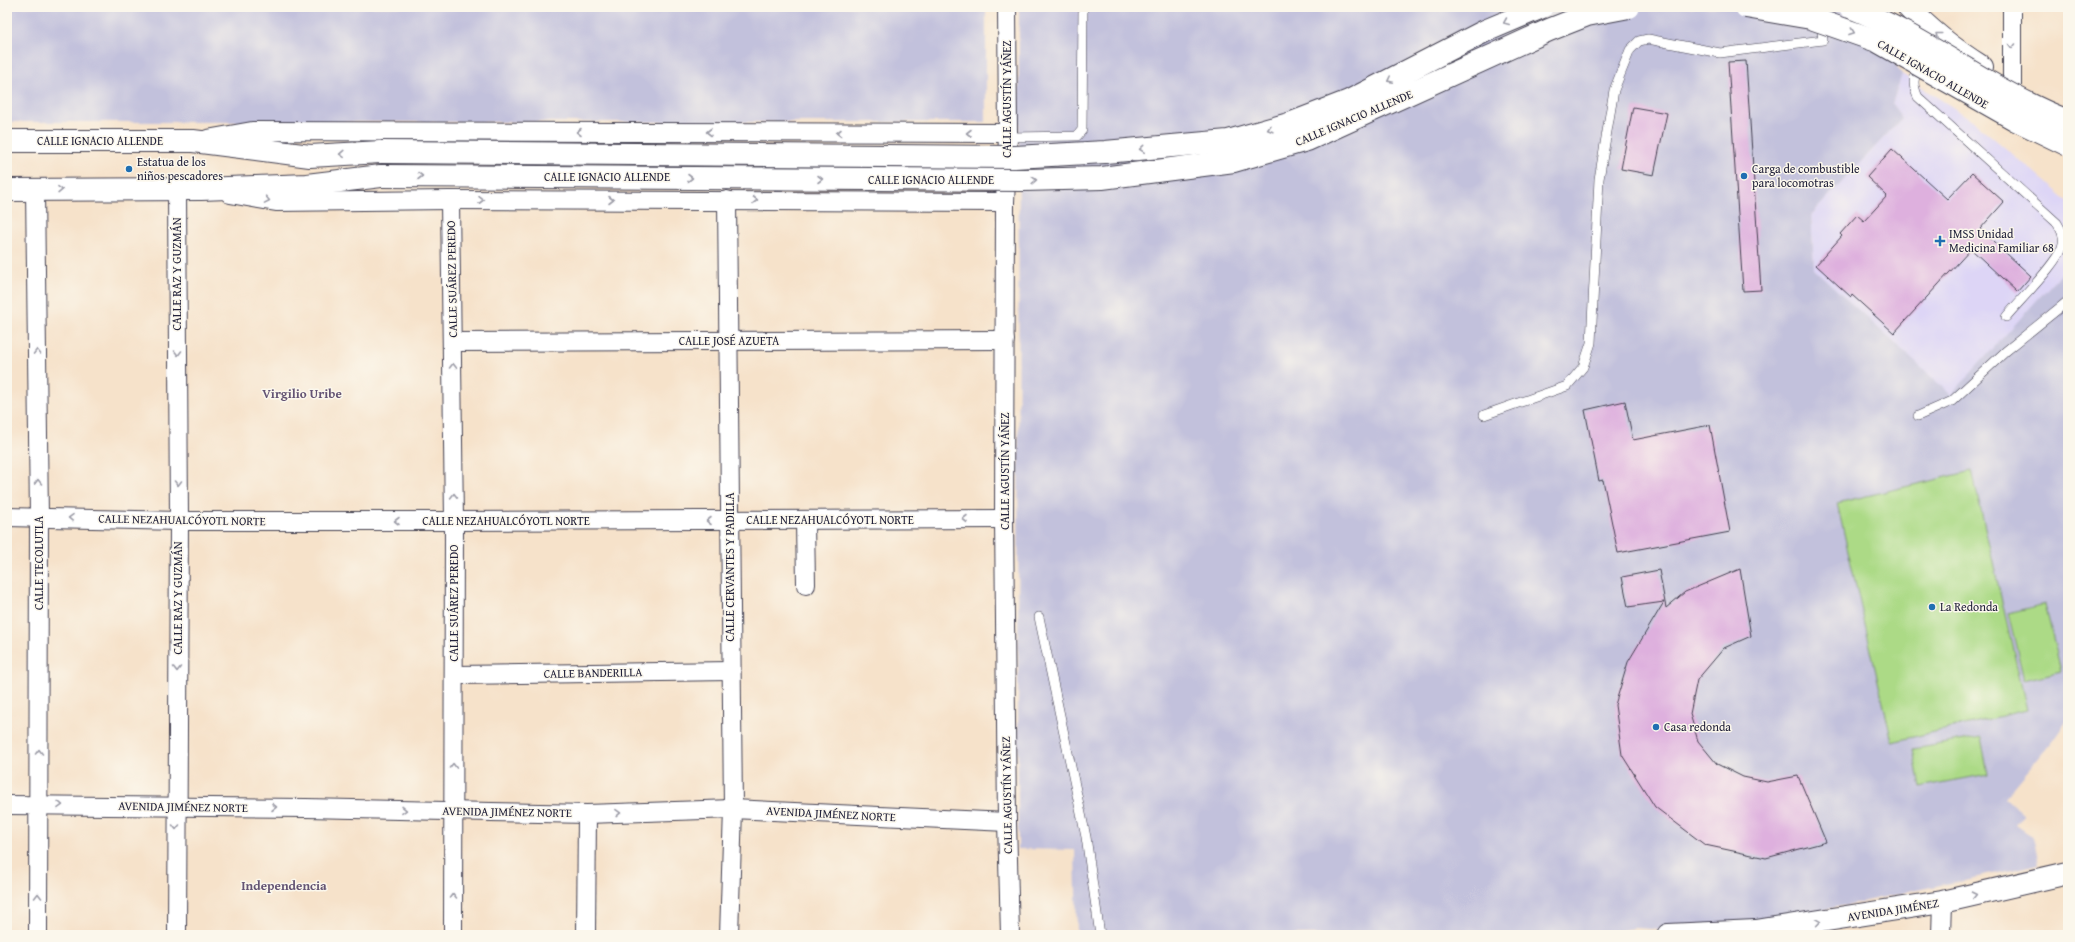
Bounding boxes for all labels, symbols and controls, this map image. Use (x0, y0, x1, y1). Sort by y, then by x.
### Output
one-way arrow (1503, 17, 1511, 25)
one-way arrow (1848, 27, 1855, 36)
one-way arrow (1936, 33, 1943, 40)
street label: CALLE IGNACIO ALLENDE (1874, 35, 1992, 112)
street label: CALLE AGUSTÍN YÁÑEZ (998, 40, 1015, 158)
one-way arrow (2008, 43, 2016, 49)
one-way arrow (1387, 75, 1394, 83)
street label: CALLE IGNACIO ALLENDE (1293, 85, 1415, 150)
one-way arrow (1267, 124, 1274, 133)
one-way arrow (576, 128, 582, 136)
one-way arrow (706, 128, 712, 136)
one-way arrow (836, 129, 842, 137)
one-way arrow (966, 129, 972, 137)
street label: CALLE IGNACIO ALLENDE (37, 132, 163, 149)
one-way arrow (1139, 145, 1145, 154)
one-way arrow (339, 150, 345, 158)
place label: Estatua de los niños pescadores (137, 153, 223, 184)
place label: Carga de combustible para locomotras (1752, 160, 1860, 191)
marker: Estatua de los niños pescadores (124, 164, 134, 174)
street label: CALLE IGNACIO ALLENDE (544, 168, 670, 185)
street label: CALLE IGNACIO ALLENDE (868, 171, 994, 188)
marker: Carga de combustible para locomotras (1739, 171, 1749, 181)
one-way arrow (417, 172, 423, 180)
one-way arrow (687, 174, 693, 182)
one-way arrow (817, 175, 823, 183)
one-way arrow (1031, 176, 1037, 184)
one-way arrow (57, 186, 63, 194)
one-way arrow (264, 196, 270, 204)
one-way arrow (478, 196, 484, 204)
one-way arrow (608, 196, 614, 204)
one-way arrow (752, 196, 758, 204)
street label: CALLE RAZ Y GUZMÁN (168, 217, 185, 331)
street label: CALLE SUÁREZ PEREDO (442, 220, 461, 338)
place label: IMSS Unidad Medicina Familiar 68 (1949, 225, 2054, 256)
marker: IMSS Unidad Medicina Familiar 68 (1934, 235, 1946, 247)
street label: CALLE JOSÉ AZUETA (679, 332, 780, 349)
one-way arrow (33, 349, 41, 355)
one-way arrow (174, 350, 182, 356)
one-way arrow (449, 363, 457, 369)
district label: Virgilio Uribe (262, 384, 342, 403)
street label: CALLE AGUSTÍN YÁÑEZ (996, 412, 1013, 530)
one-way arrow (34, 479, 42, 485)
one-way arrow (174, 480, 182, 486)
street label: CALLE CERVANTES Y PADILLA (721, 492, 738, 641)
one-way arrow (450, 493, 458, 499)
street label: CALLE NEZAHUALCÓYOTL NORTE (98, 510, 266, 529)
street label: CALLE NEZAHUALCÓYOTL NORTE (746, 511, 914, 528)
street label: CALLE NEZAHUALCÓYOTL NORTE (422, 512, 590, 529)
one-way arrow (68, 514, 74, 522)
street label: CALLE TECOLUTLA (30, 515, 47, 610)
one-way arrow (962, 515, 968, 523)
one-way arrow (394, 517, 400, 525)
one-way arrow (706, 517, 712, 525)
street label: CALLE RAZ Y GUZMÁN (169, 541, 186, 655)
street label: CALLE SUÁREZ PEREDO (445, 545, 462, 661)
place label: La Redonda (1940, 598, 1998, 615)
marker: La Redonda (1927, 602, 1937, 612)
street label: CALLE BANDERILLA (543, 663, 643, 682)
one-way arrow (173, 666, 181, 672)
place label: Casa redonda (1664, 718, 1731, 735)
marker: Casa redonda (1651, 722, 1661, 732)
street label: CALLE AGUSTÍN YÁÑEZ (997, 736, 1016, 854)
one-way arrow (35, 749, 43, 755)
one-way arrow (449, 763, 457, 769)
street label: AVENIDA JIMÉNEZ NORTE (118, 797, 248, 816)
one-way arrow (57, 801, 63, 809)
street label: AVENIDA JIMÉNEZ NORTE (442, 802, 572, 821)
street label: AVENIDA JIMÉNEZ NORTE (766, 802, 896, 825)
one-way arrow (271, 803, 277, 812)
one-way arrow (401, 806, 407, 814)
one-way arrow (615, 809, 621, 817)
one-way arrow (172, 824, 180, 830)
district label: Independencia (241, 876, 327, 895)
one-way arrow (1971, 891, 1977, 899)
one-way arrow (34, 893, 42, 899)
one-way arrow (449, 893, 457, 899)
street label: AVENIDA JIMÉNEZ (1846, 894, 1940, 925)
one-way arrow (1815, 918, 1822, 927)

